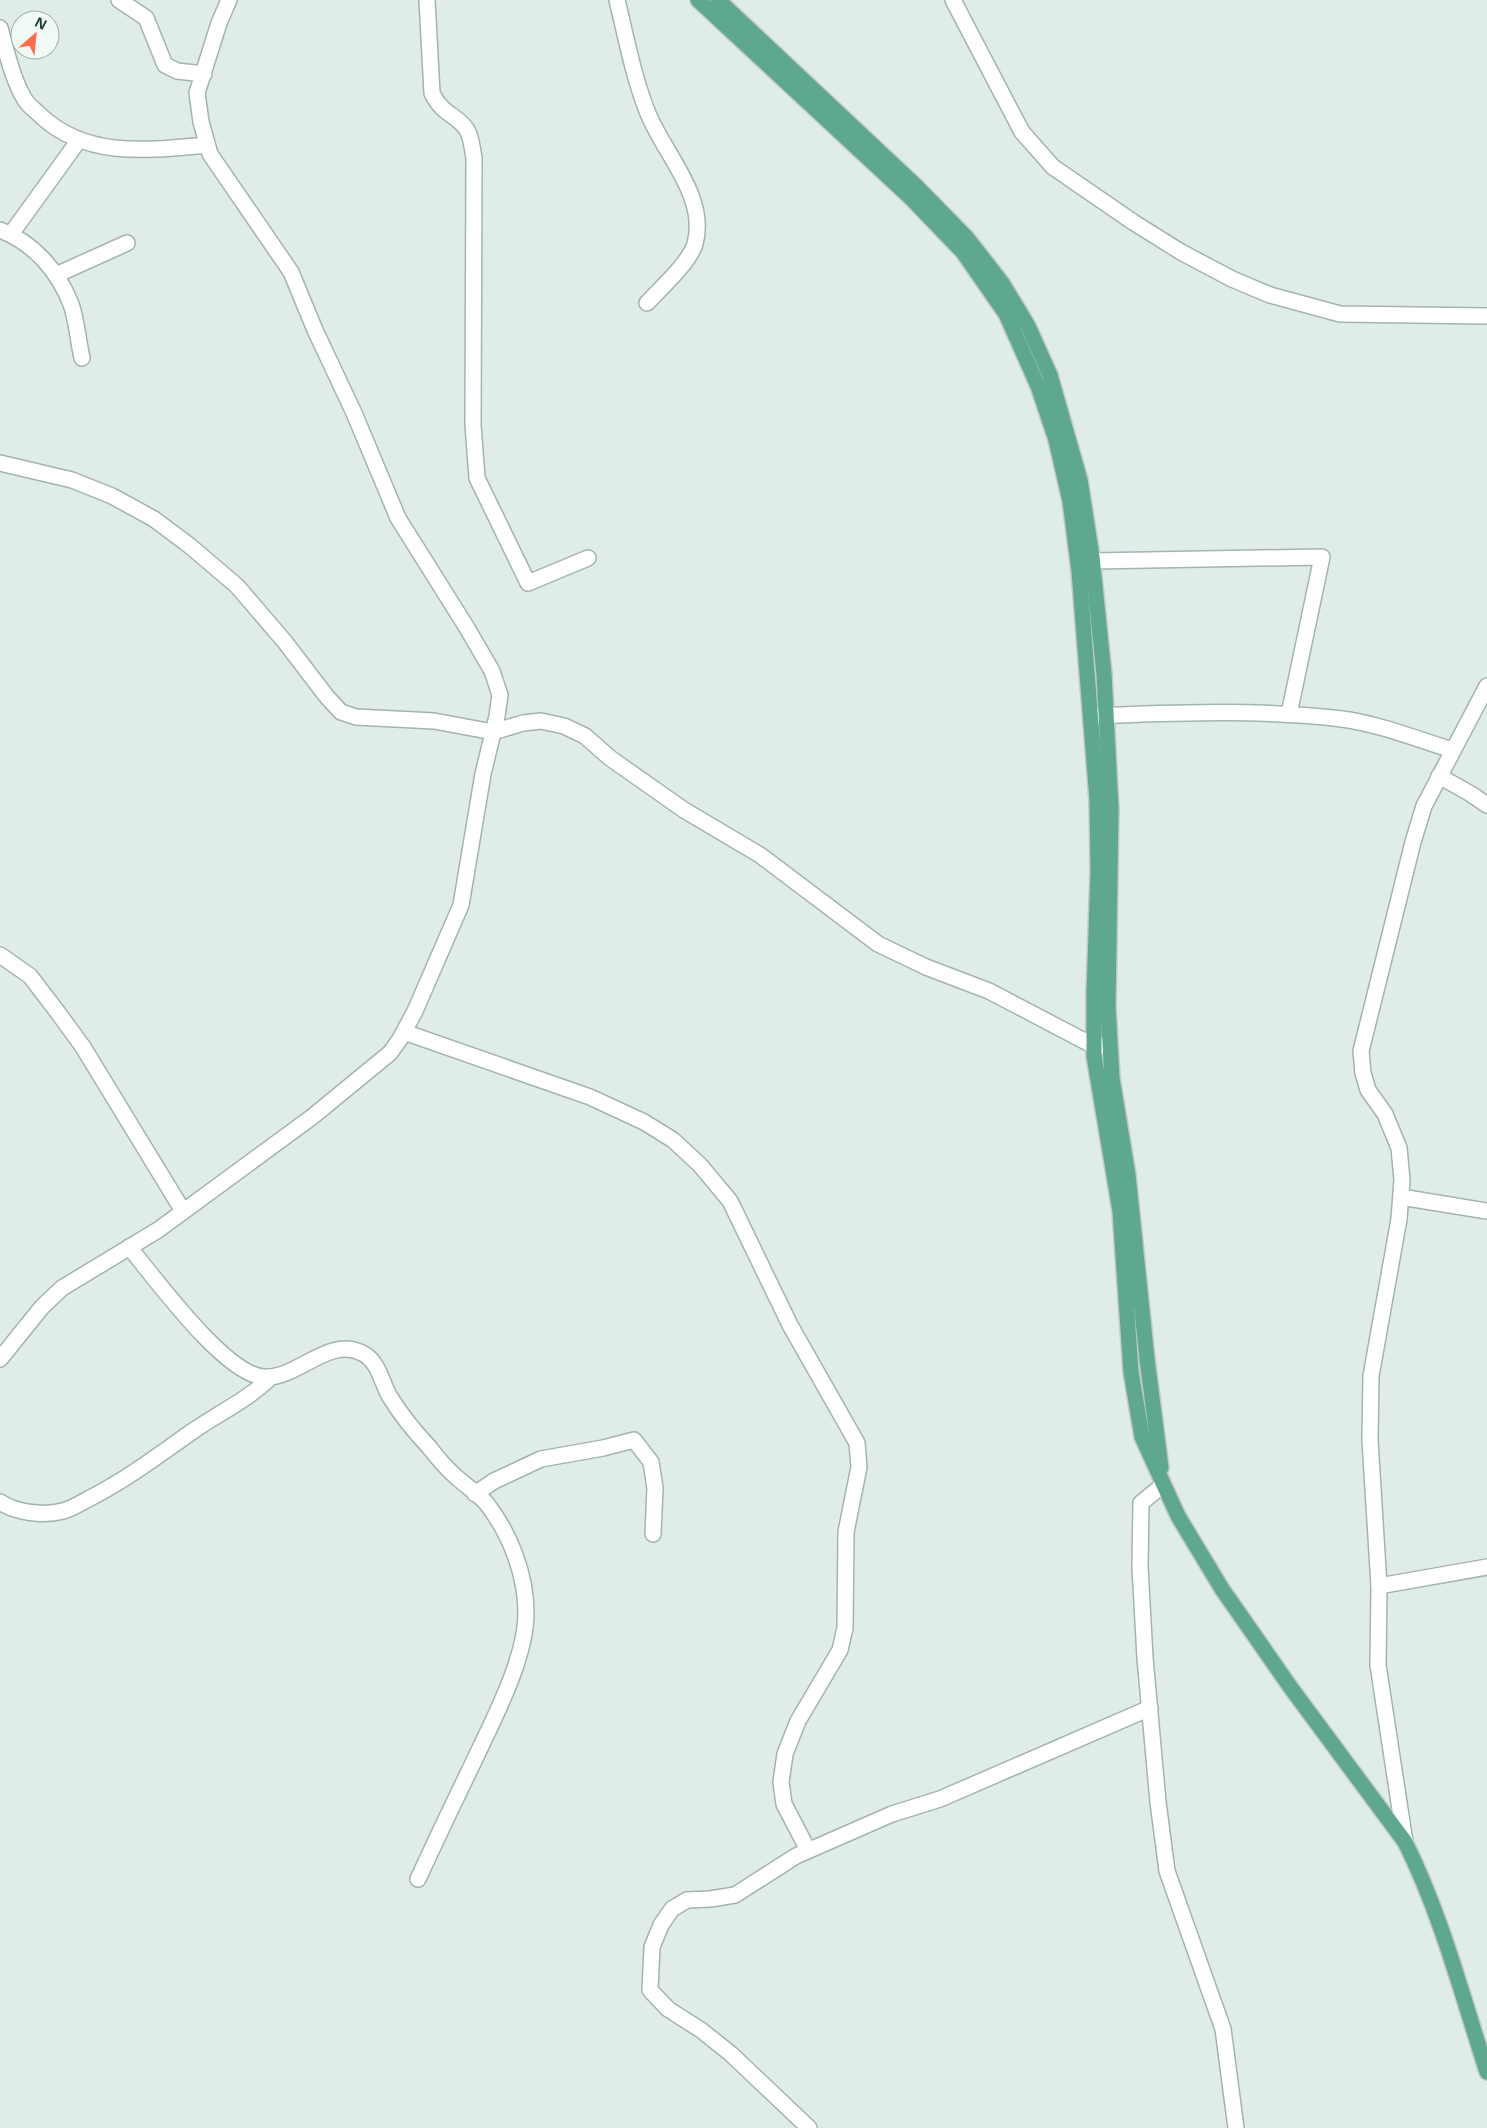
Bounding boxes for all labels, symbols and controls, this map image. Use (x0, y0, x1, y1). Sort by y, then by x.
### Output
north arrow (10, 10, 60, 60)
text: N (32, 12, 51, 34)

